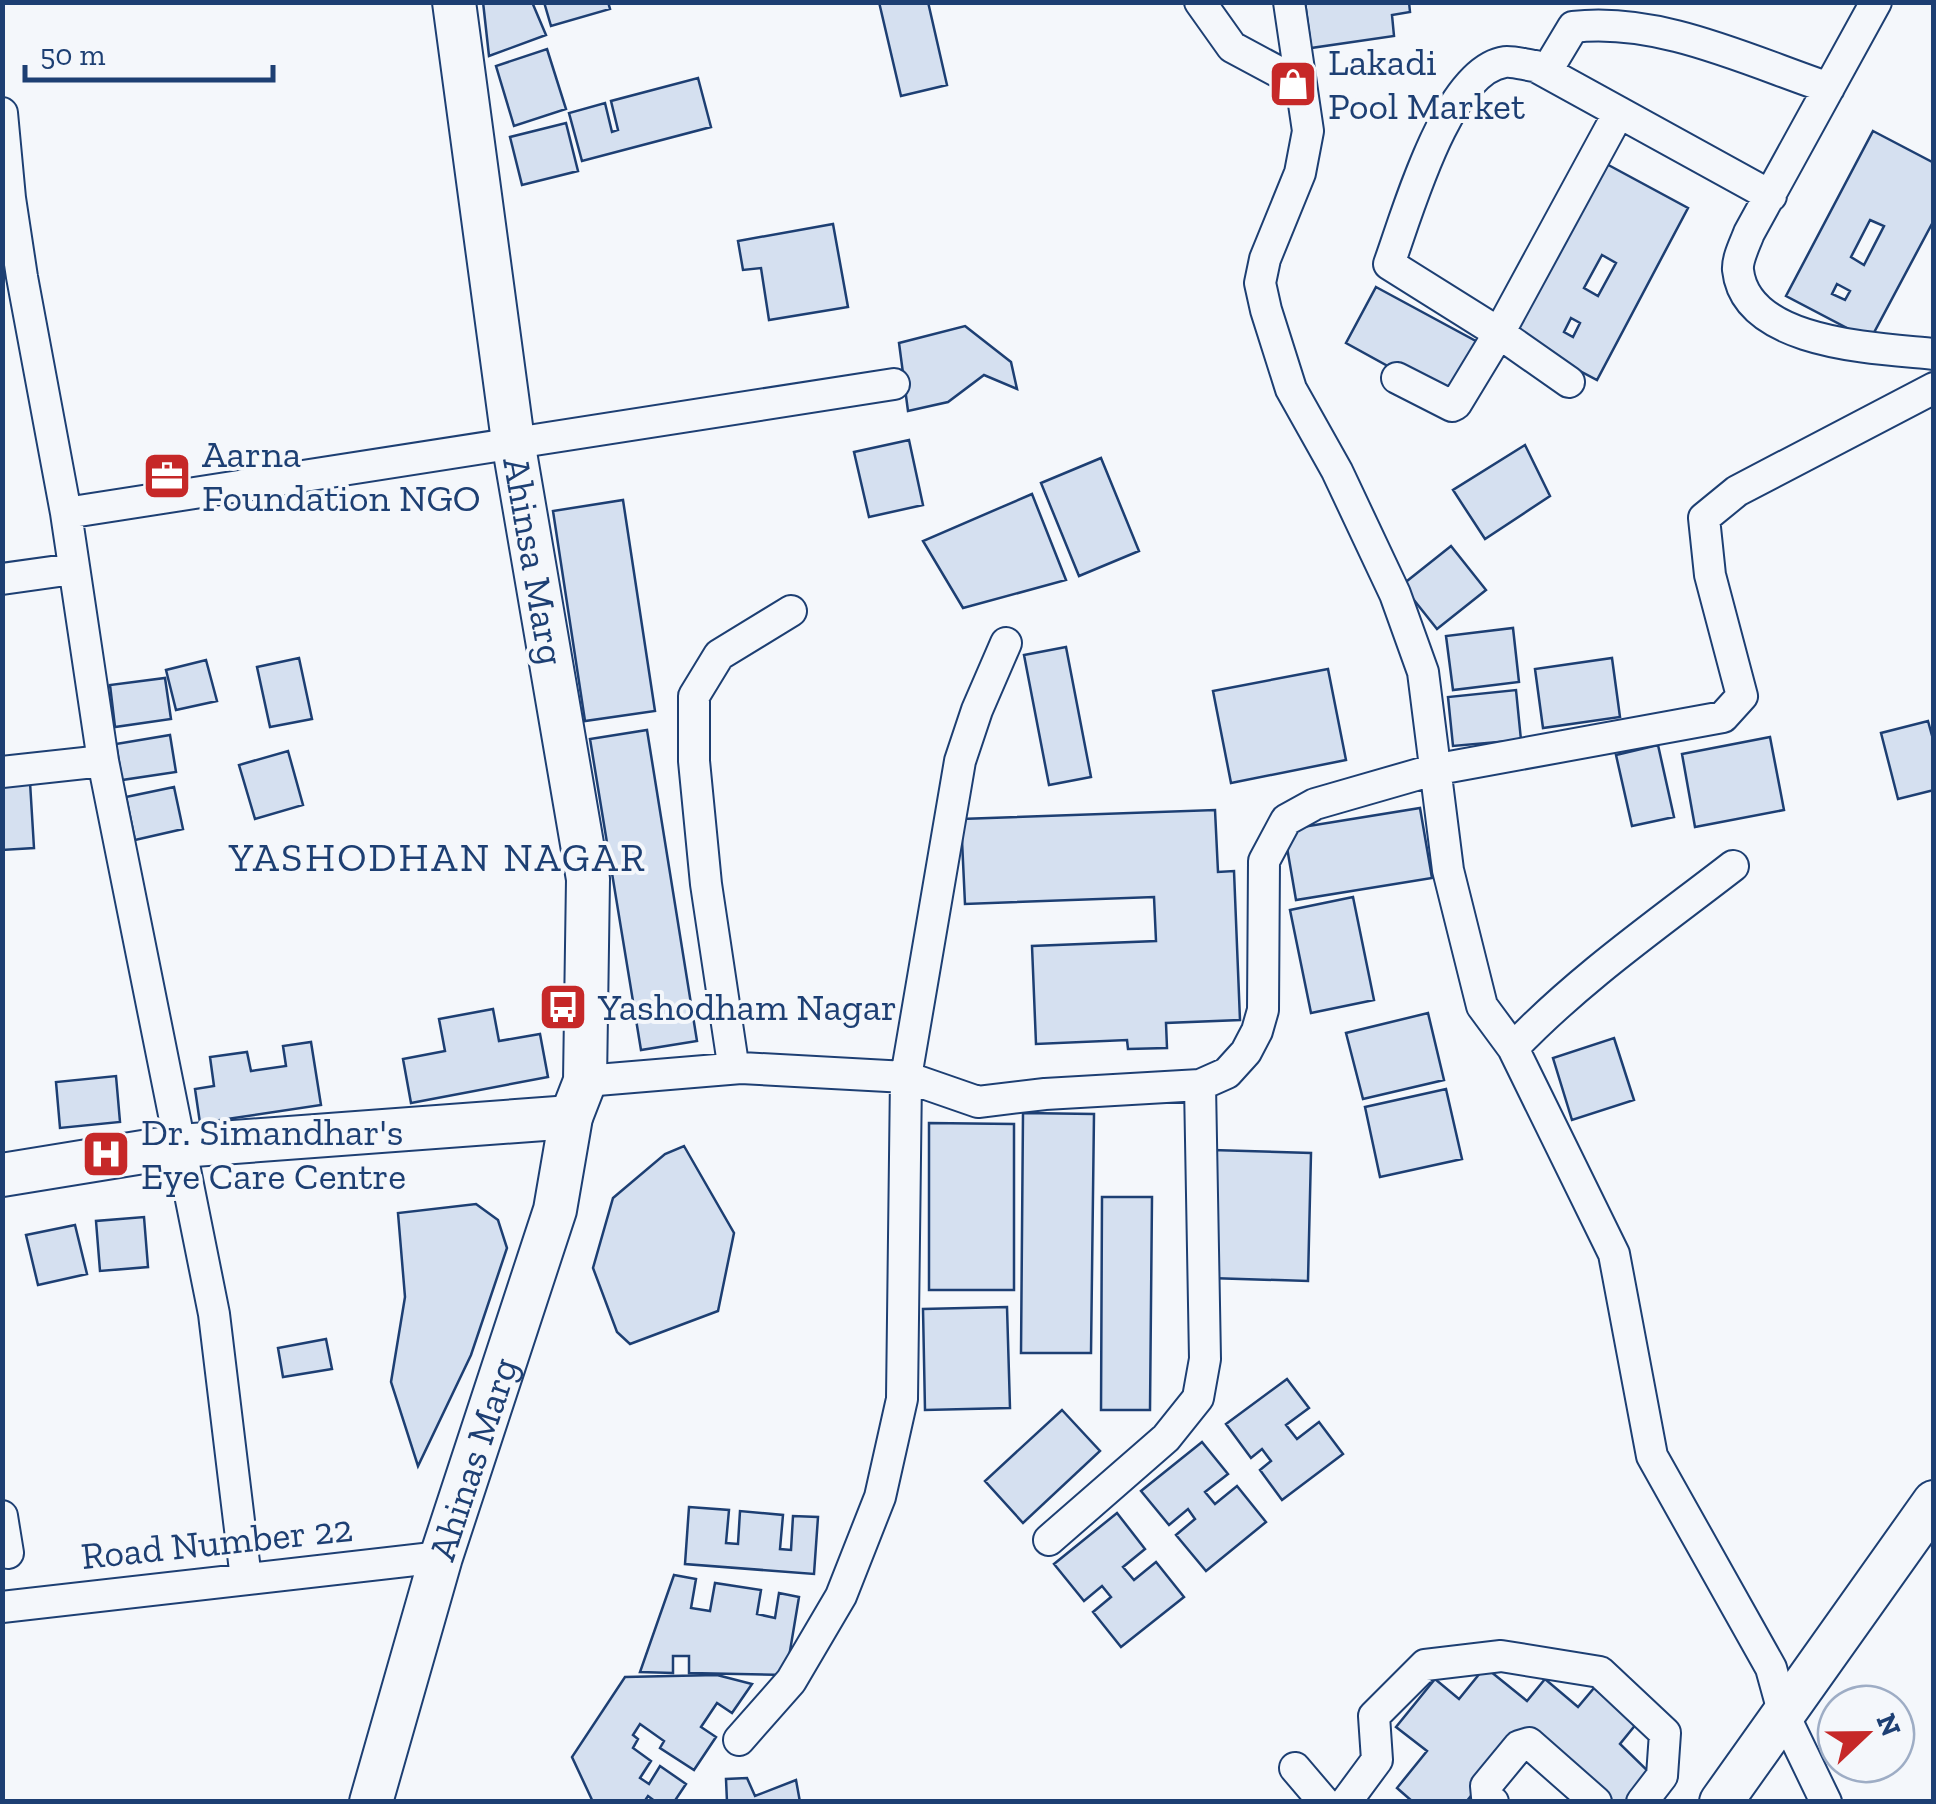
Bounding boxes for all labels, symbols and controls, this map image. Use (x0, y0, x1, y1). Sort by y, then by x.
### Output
scale bar (25, 20, 272, 82)
text: 50 m (40, 37, 105, 73)
place label: Lakadi Pool Market (1328, 39, 1525, 129)
shop icon: Lakadi Pool Market (1267, 58, 1319, 110)
place label: Aarna Foundation NGO (202, 431, 480, 521)
office icon: Aarna Foundation NGO (141, 450, 193, 502)
street label: Ahinsa Marg (493, 453, 575, 669)
district label: YASHODHAN NAGAR (228, 833, 647, 881)
bus stop icon: Yashodham Nagar (537, 981, 589, 1033)
place label: Yashodham Nagar (597, 984, 897, 1030)
place label: Dr. Simandhar's Eye Care Centre (141, 1109, 406, 1199)
hospital icon: Dr. Simandhar's Eye Care Centre (80, 1128, 132, 1180)
street label: Ahinas Marg (419, 1352, 528, 1566)
street label: Road Number 22 (79, 1505, 355, 1579)
north arrow (1816, 1684, 1916, 1784)
text: N (1869, 1709, 1908, 1741)

